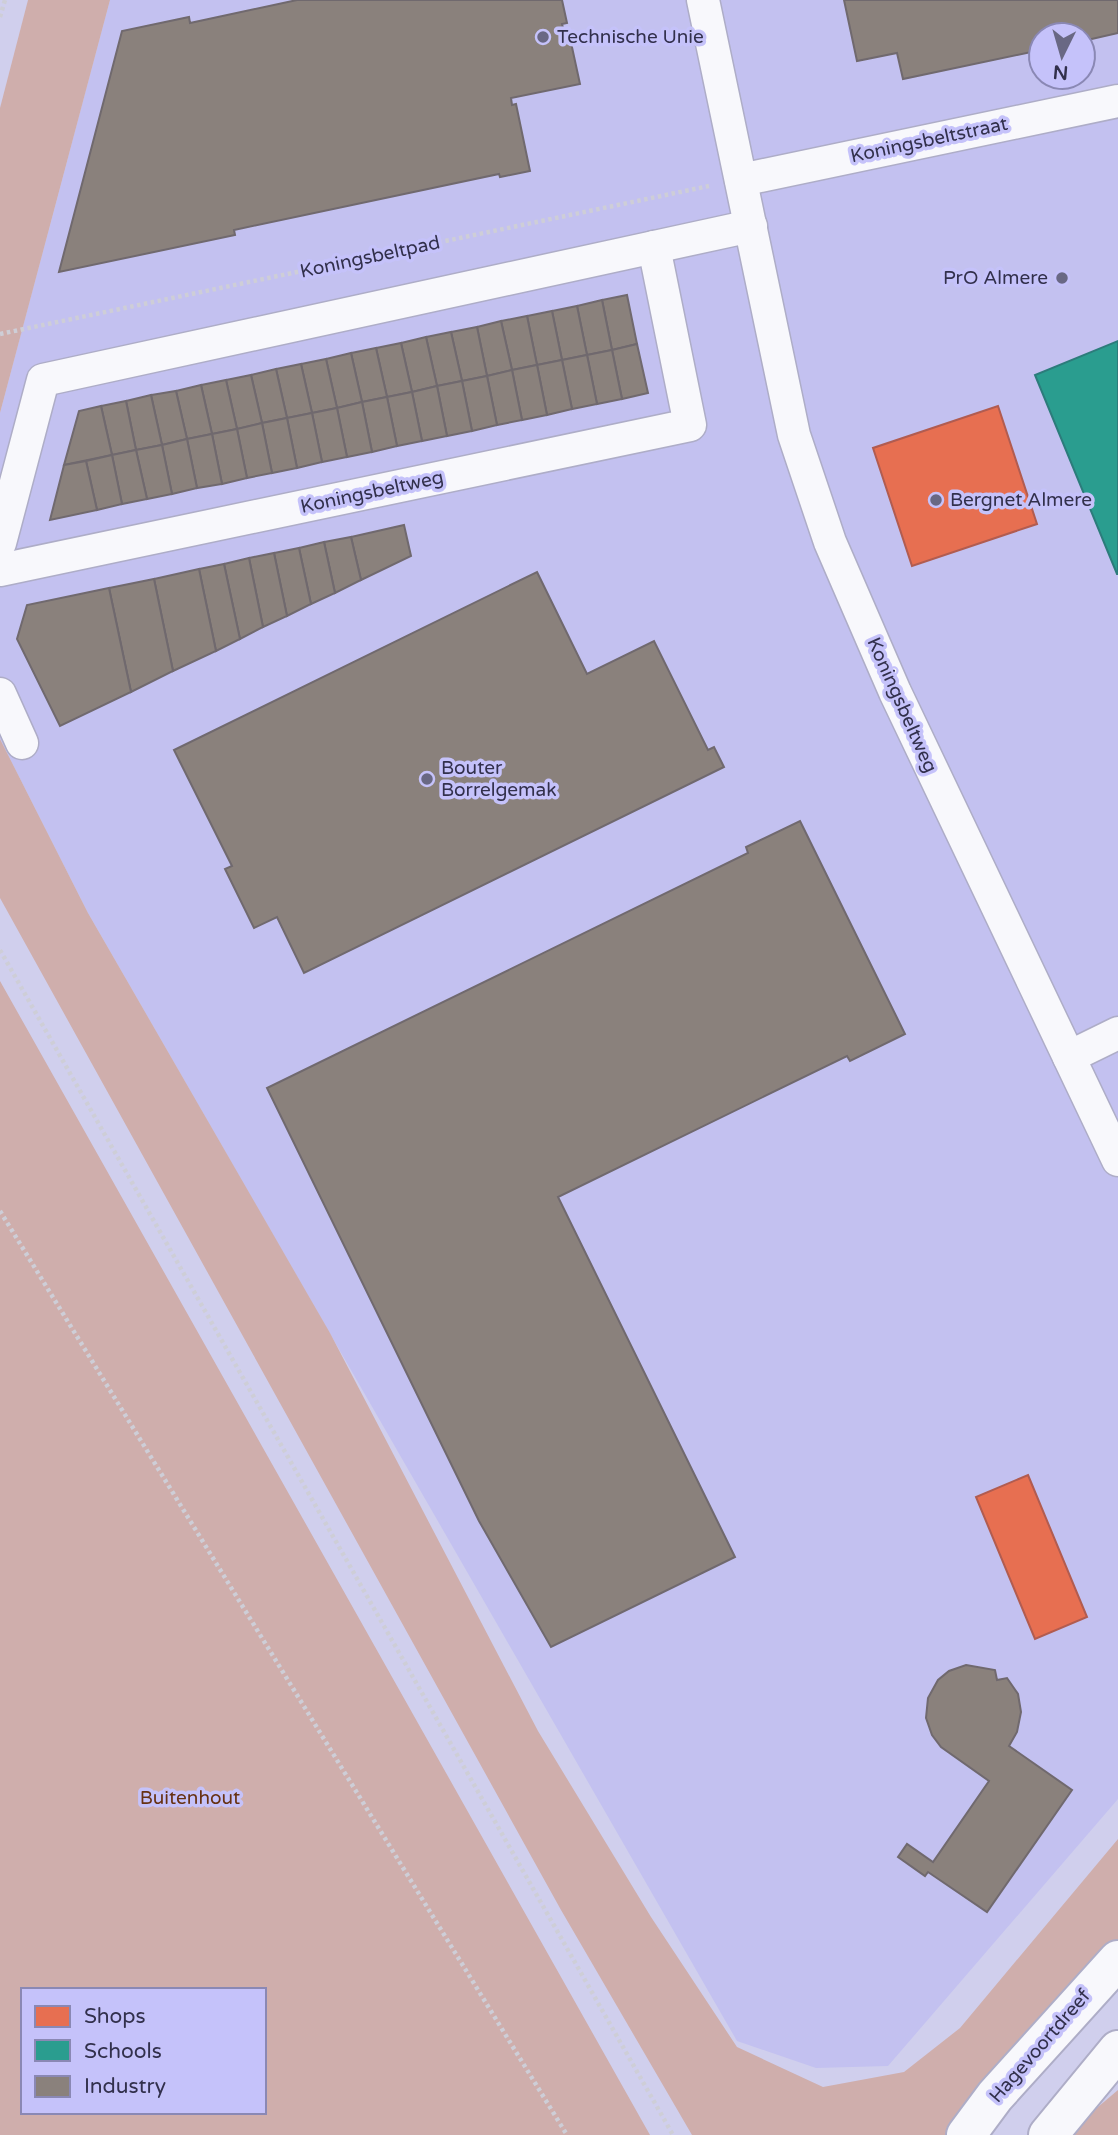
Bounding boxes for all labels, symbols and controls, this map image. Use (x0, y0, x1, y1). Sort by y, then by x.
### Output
north arrow (1027, 21, 1097, 91)
place label: Technische Unie (557, 26, 704, 48)
marker: Technische Unie (535, 29, 551, 45)
text: N (1052, 60, 1069, 84)
street label: Koningsbeltstraat (848, 113, 1010, 167)
street label: Koningsbeltpad (298, 231, 442, 283)
place label: PrO Almere (943, 267, 1048, 289)
marker: PrO Almere (1054, 270, 1070, 286)
street label: Koningsbeltweg (299, 466, 445, 518)
place label: Bergnet Almere (950, 489, 1092, 511)
marker: Bergnet Almere (928, 492, 944, 508)
street label: Koningsbeltweg (862, 634, 942, 776)
place label: Bouter Borrelgemak (441, 757, 557, 801)
marker: Bouter Borrelgemak (419, 771, 435, 787)
park label: Buitenhout (140, 1787, 240, 1809)
street label: Hagevoortdreef (985, 1984, 1096, 2107)
legend (21, 1988, 266, 2114)
text: Shops (84, 2004, 146, 2029)
text: Schools (84, 2039, 162, 2064)
text: Industry (84, 2074, 166, 2099)

